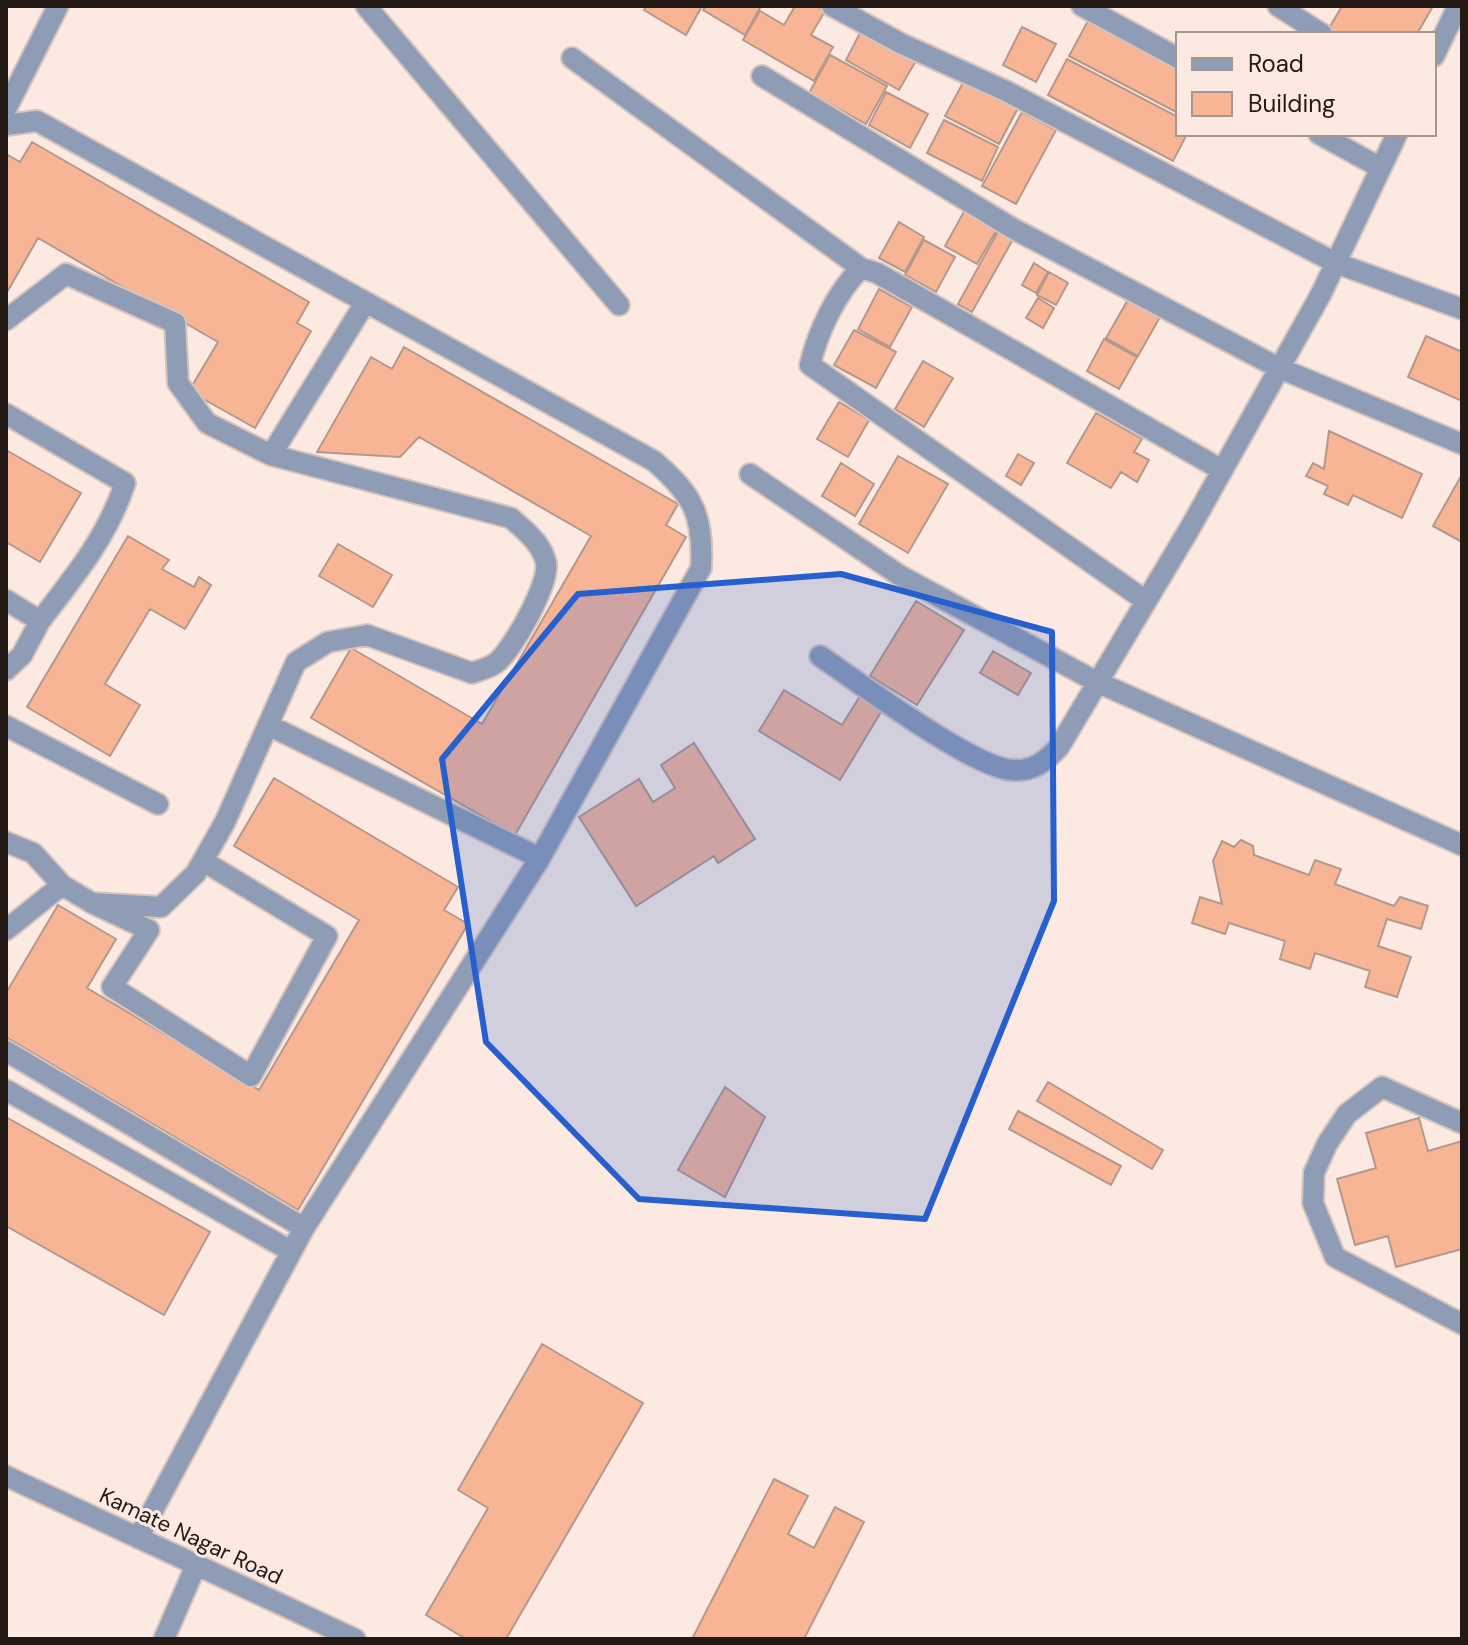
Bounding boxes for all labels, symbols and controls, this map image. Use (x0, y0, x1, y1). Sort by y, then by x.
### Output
legend (1176, 32, 1436, 136)
text: Road (1248, 48, 1304, 79)
text: Building (1248, 88, 1335, 119)
street label: Kamate Nagar Road (95, 1481, 287, 1591)

